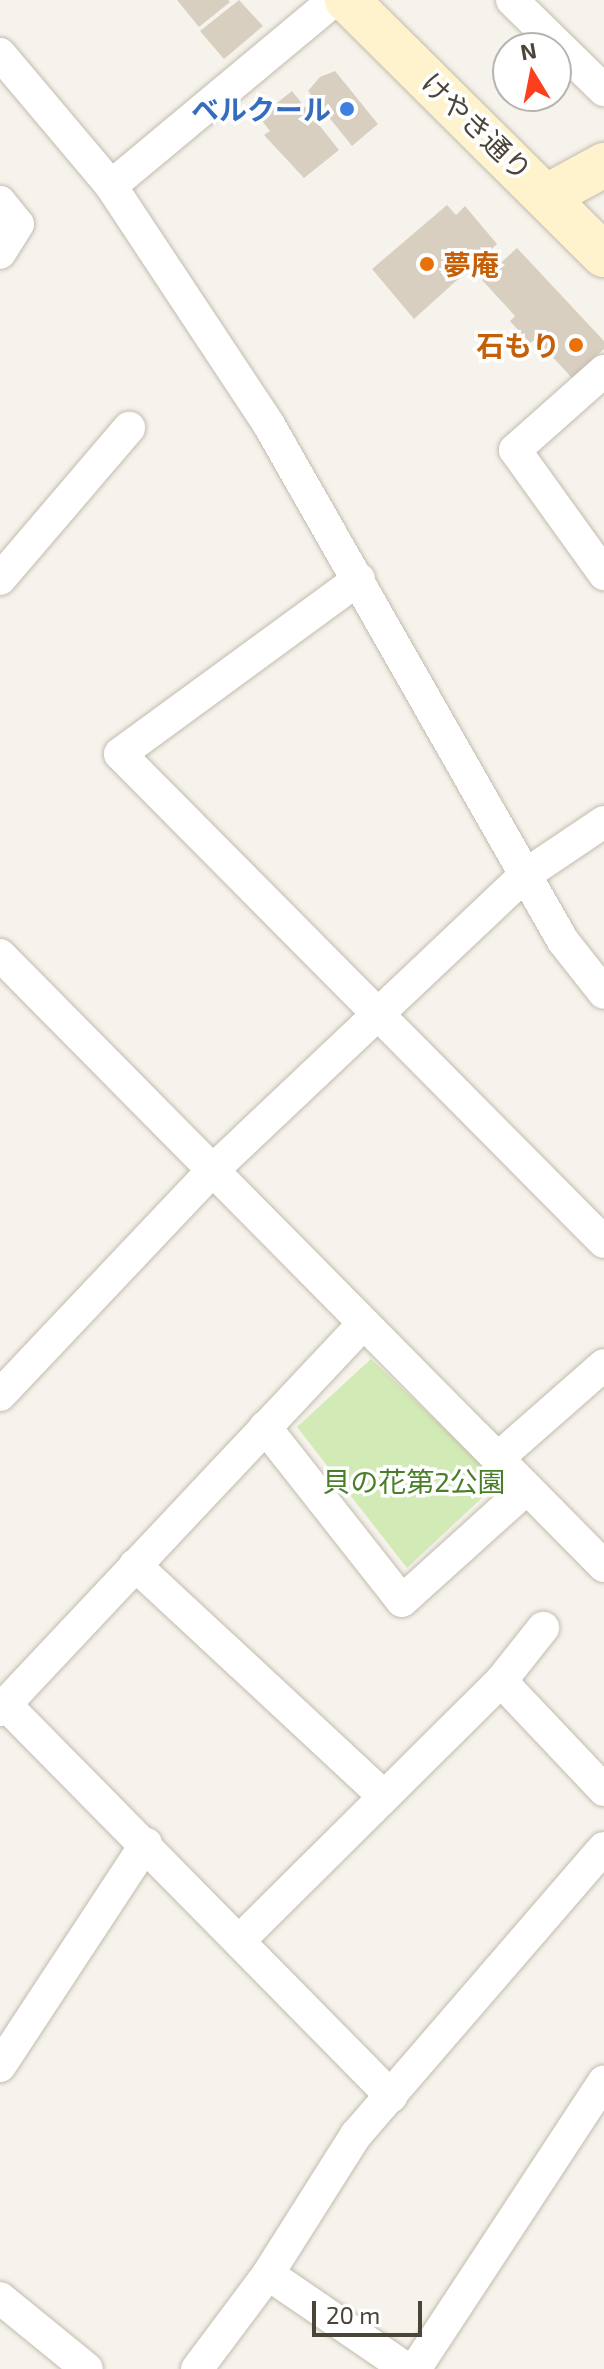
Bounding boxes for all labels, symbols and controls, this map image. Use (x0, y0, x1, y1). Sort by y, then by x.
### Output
north arrow (492, 32, 572, 112)
text: N (518, 36, 538, 65)
street label: けやき通り (415, 65, 539, 187)
place label: ベルクール (191, 92, 331, 126)
marker: ベルクール (338, 100, 356, 118)
place label: 夢庵 (443, 247, 499, 281)
marker: 夢庵 (418, 255, 436, 273)
place label: 石もり (476, 328, 560, 362)
marker: 石もり (567, 336, 585, 354)
park label: 貝の花第2公園 (322, 1464, 506, 1498)
scale bar (316, 2285, 426, 2335)
text: 20 m (326, 2300, 380, 2329)

